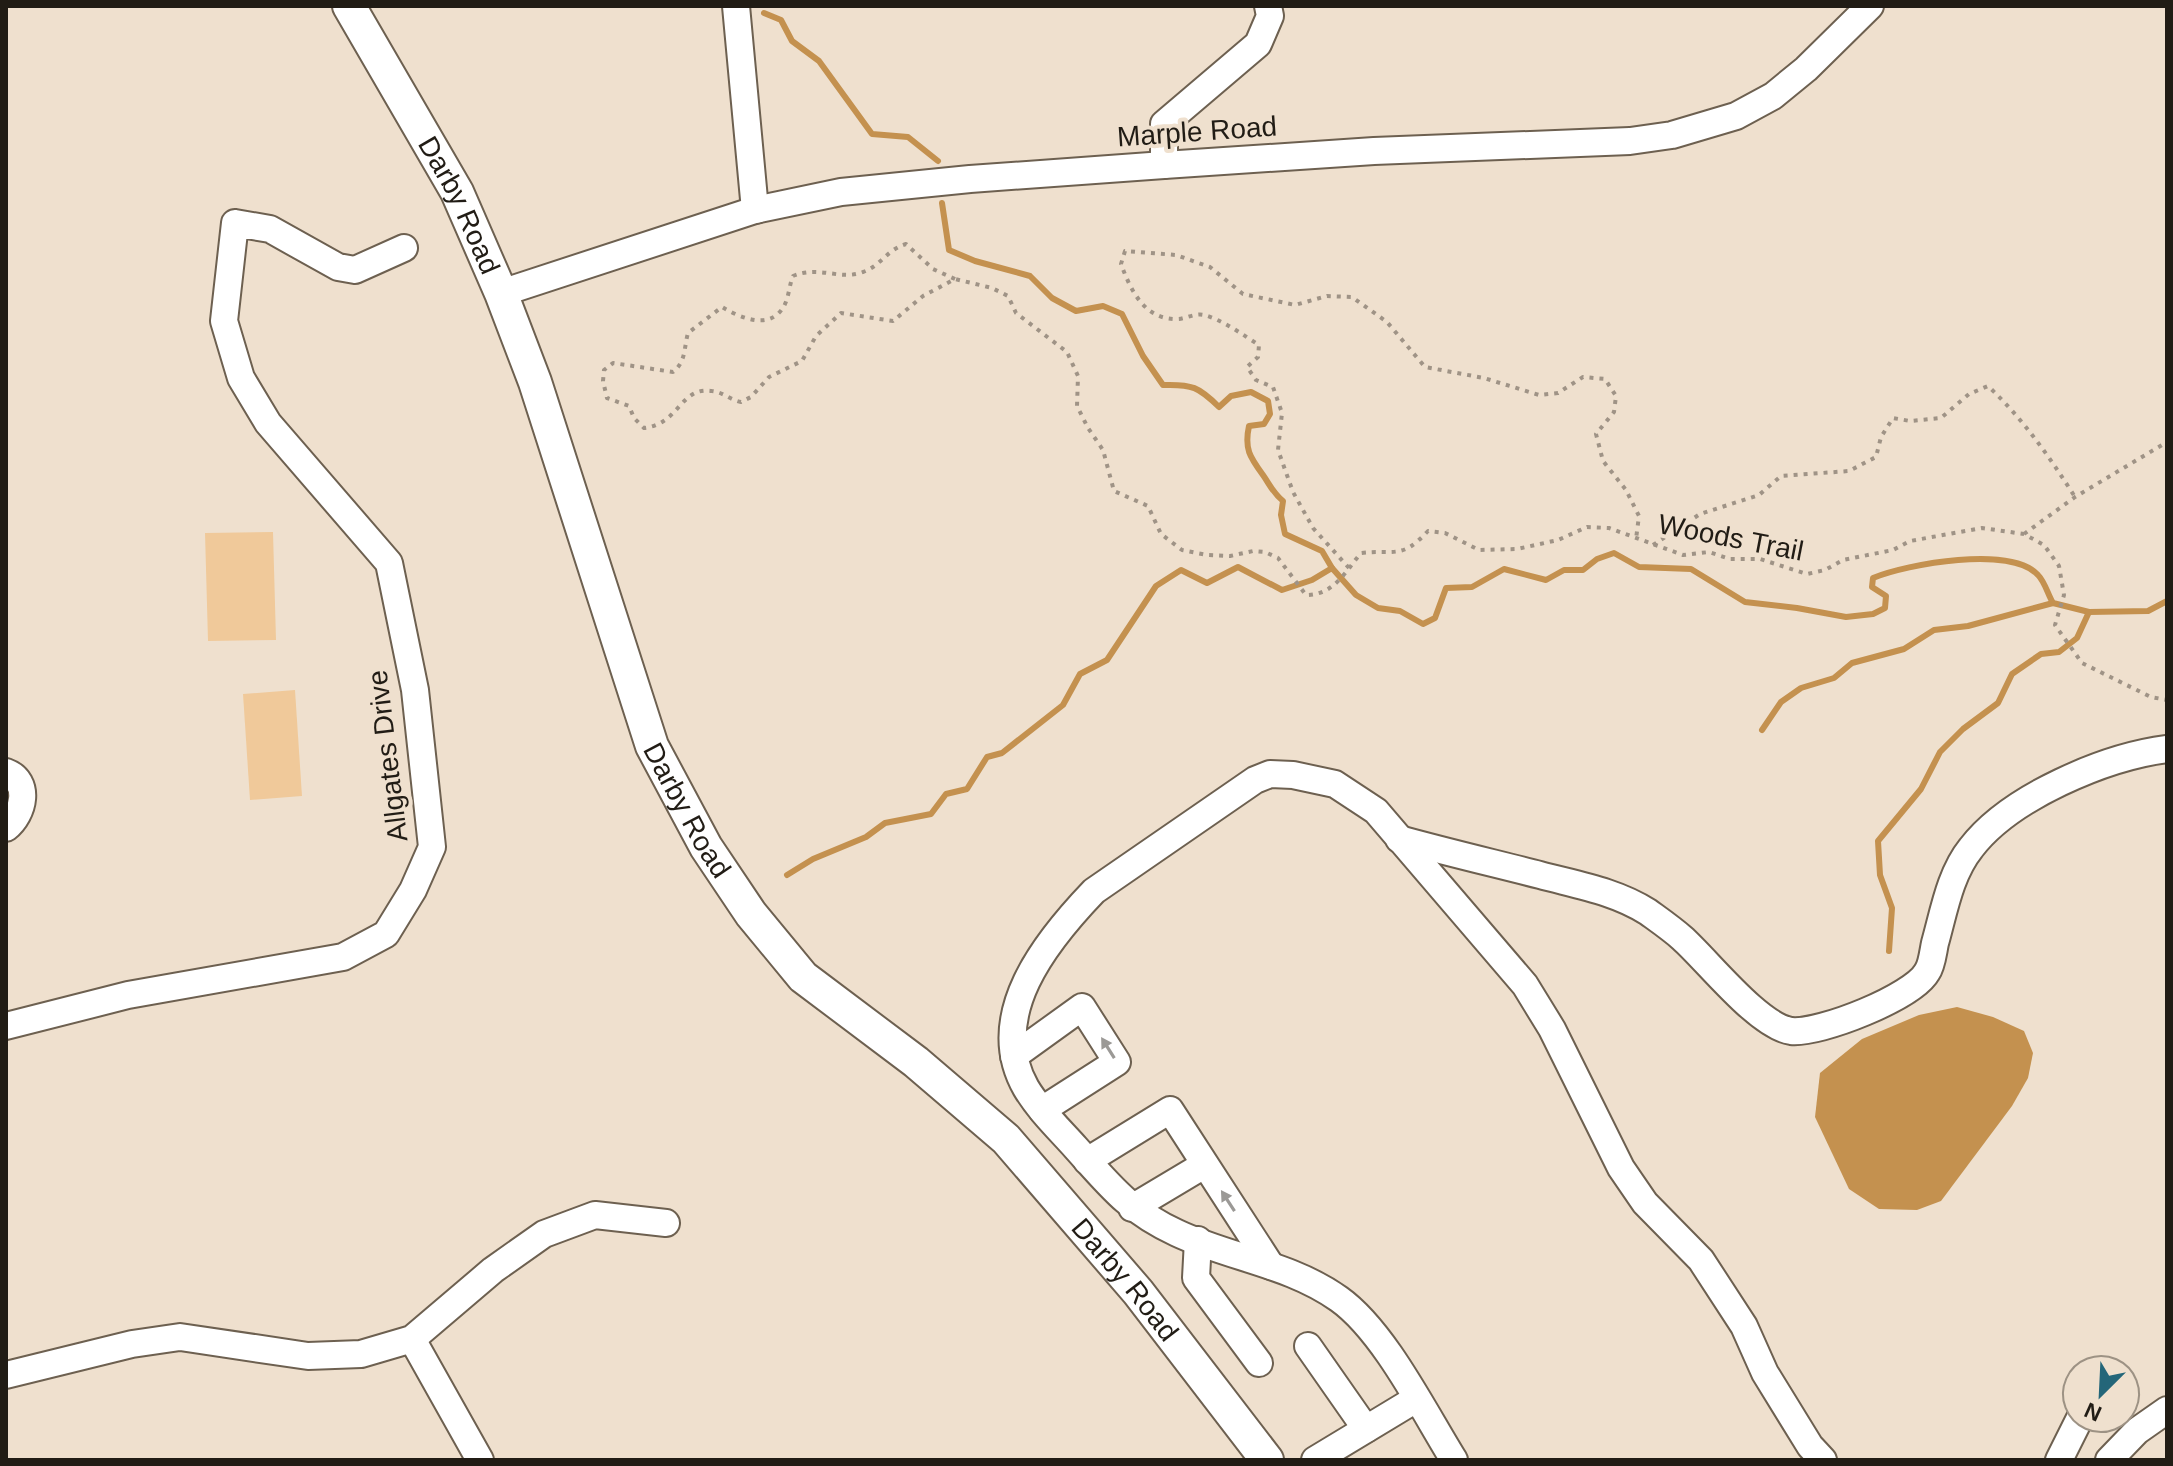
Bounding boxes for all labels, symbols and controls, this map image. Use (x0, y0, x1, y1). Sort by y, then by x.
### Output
street label: Marple Road (1116, 110, 1278, 153)
street label: Darby Road (412, 131, 506, 279)
street label: Woods Trail (1656, 508, 1806, 567)
street label: Allgates Drive (362, 668, 413, 844)
street label: Darby Road (637, 738, 737, 884)
one-way arrow (1100, 1037, 1115, 1058)
one-way arrow (1221, 1190, 1236, 1211)
street label: Darby Road (1065, 1212, 1185, 1347)
north arrow (2061, 1354, 2141, 1434)
text: N (2081, 1397, 2105, 1426)

